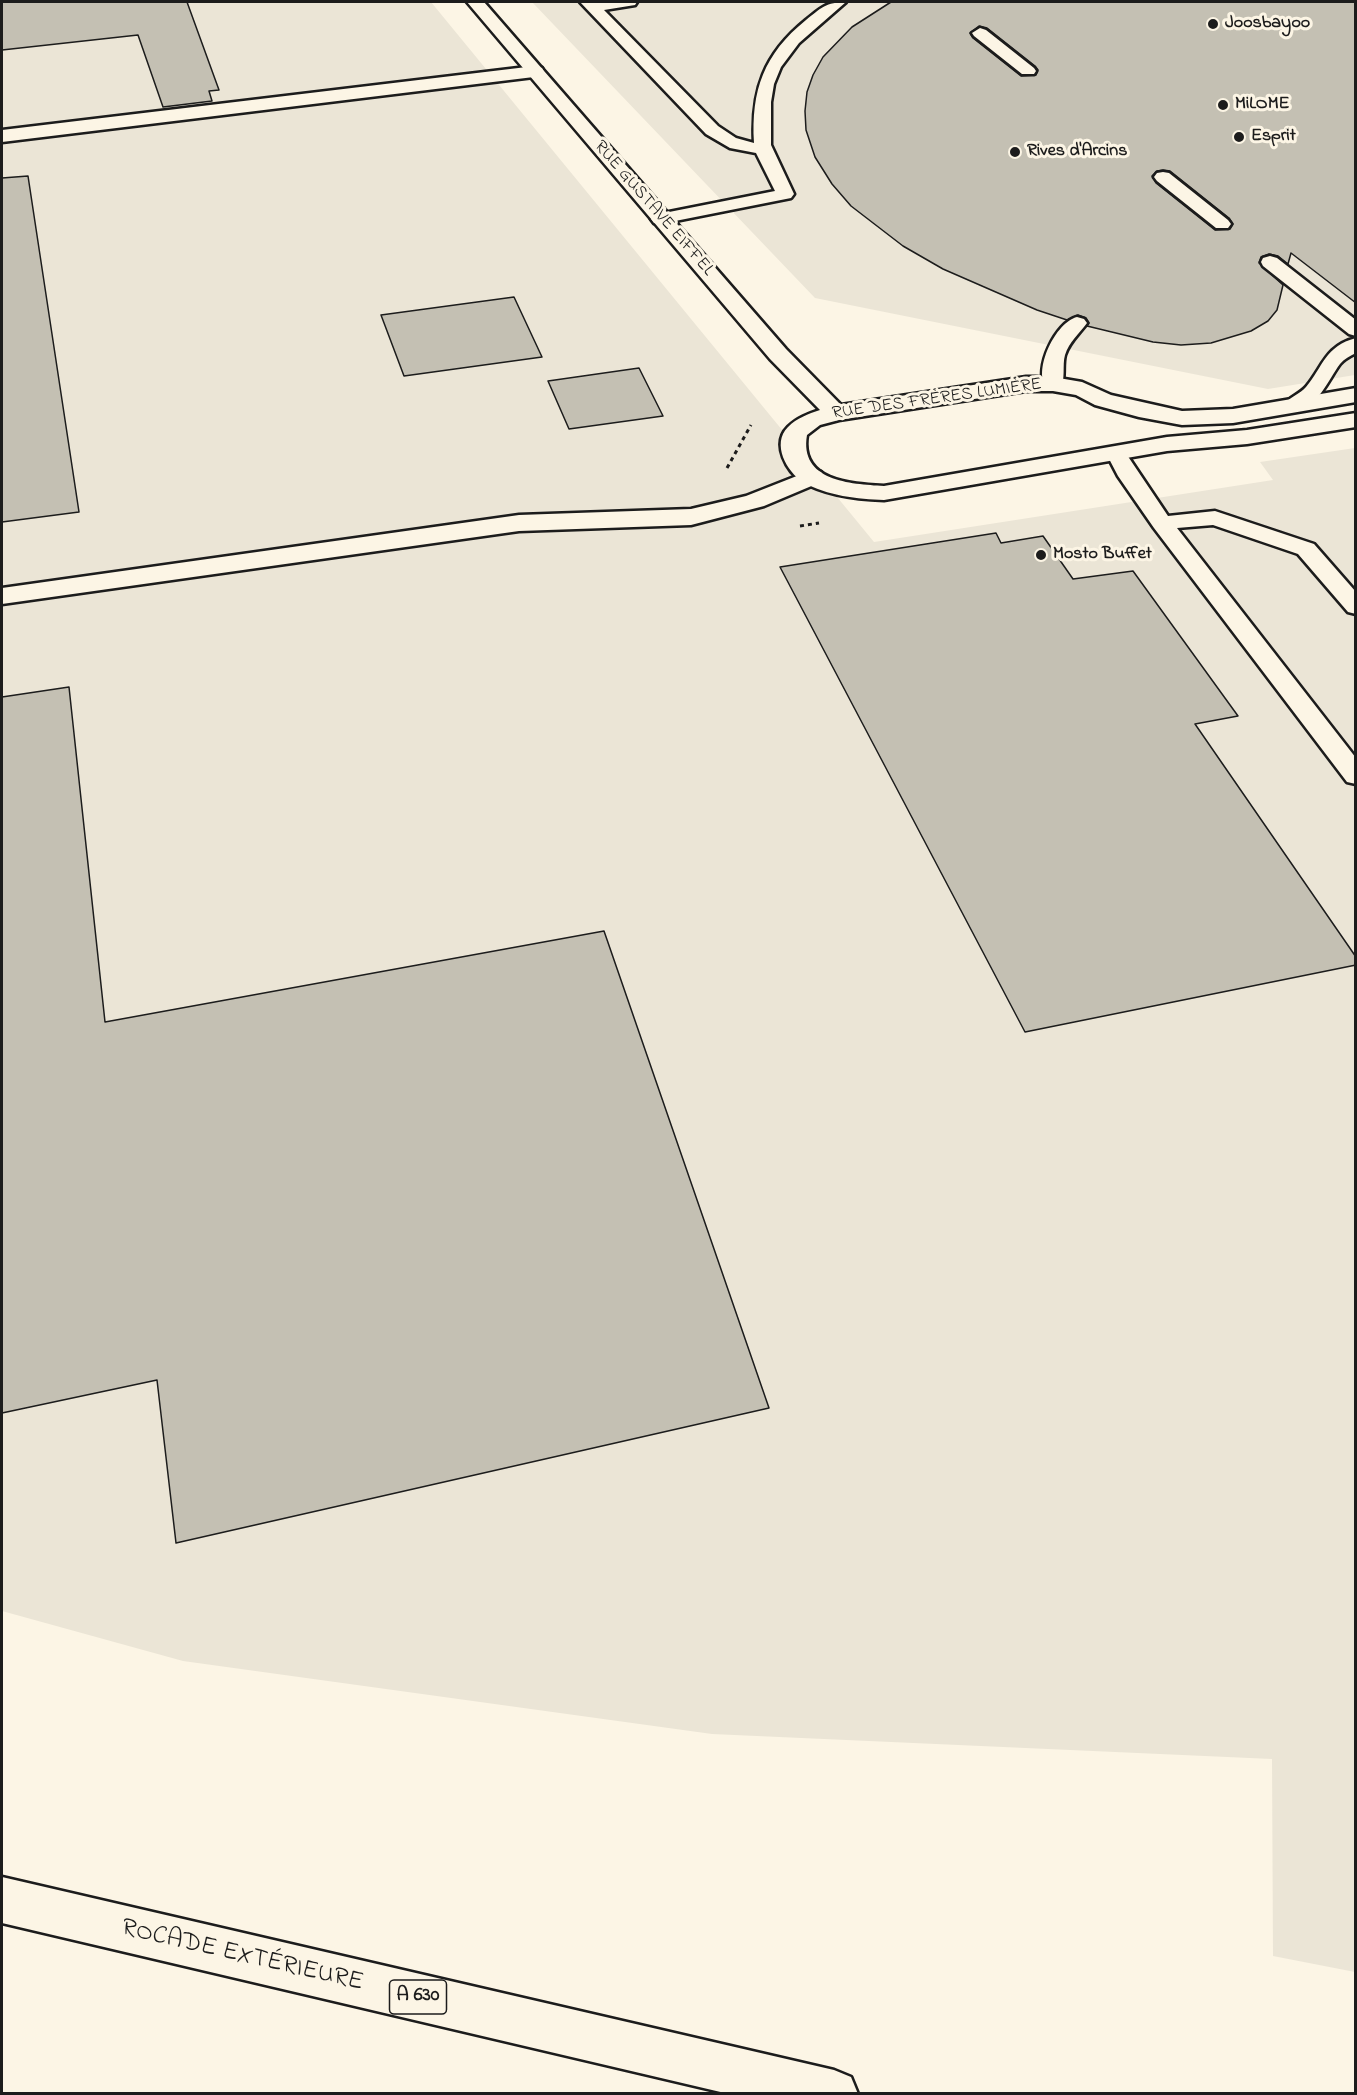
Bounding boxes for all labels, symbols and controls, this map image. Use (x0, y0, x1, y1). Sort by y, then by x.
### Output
place label: Joosbayoo (1225, 13, 1310, 35)
marker: Joosbayoo (1206, 17, 1220, 31)
place label: MiLOME (1235, 94, 1289, 116)
marker: MiLOME (1216, 98, 1230, 112)
place label: Esprit (1251, 126, 1296, 148)
marker: Esprit (1232, 130, 1246, 144)
street label: RUE GUSTAVE EIFFEL (588, 137, 718, 281)
place label: Rives d'Arcins (1027, 141, 1127, 163)
marker: Rives d'Arcins (1008, 145, 1022, 159)
street label: RUE DES FRÈRES LUMIÈRE (831, 375, 1043, 425)
place label: Mosto Buffet (1053, 544, 1152, 566)
marker: Mosto Buffet (1034, 548, 1048, 562)
street label: ROCADE EXTÉRIEURE (118, 1914, 366, 2000)
road number: A 630 (390, 1980, 446, 2014)

